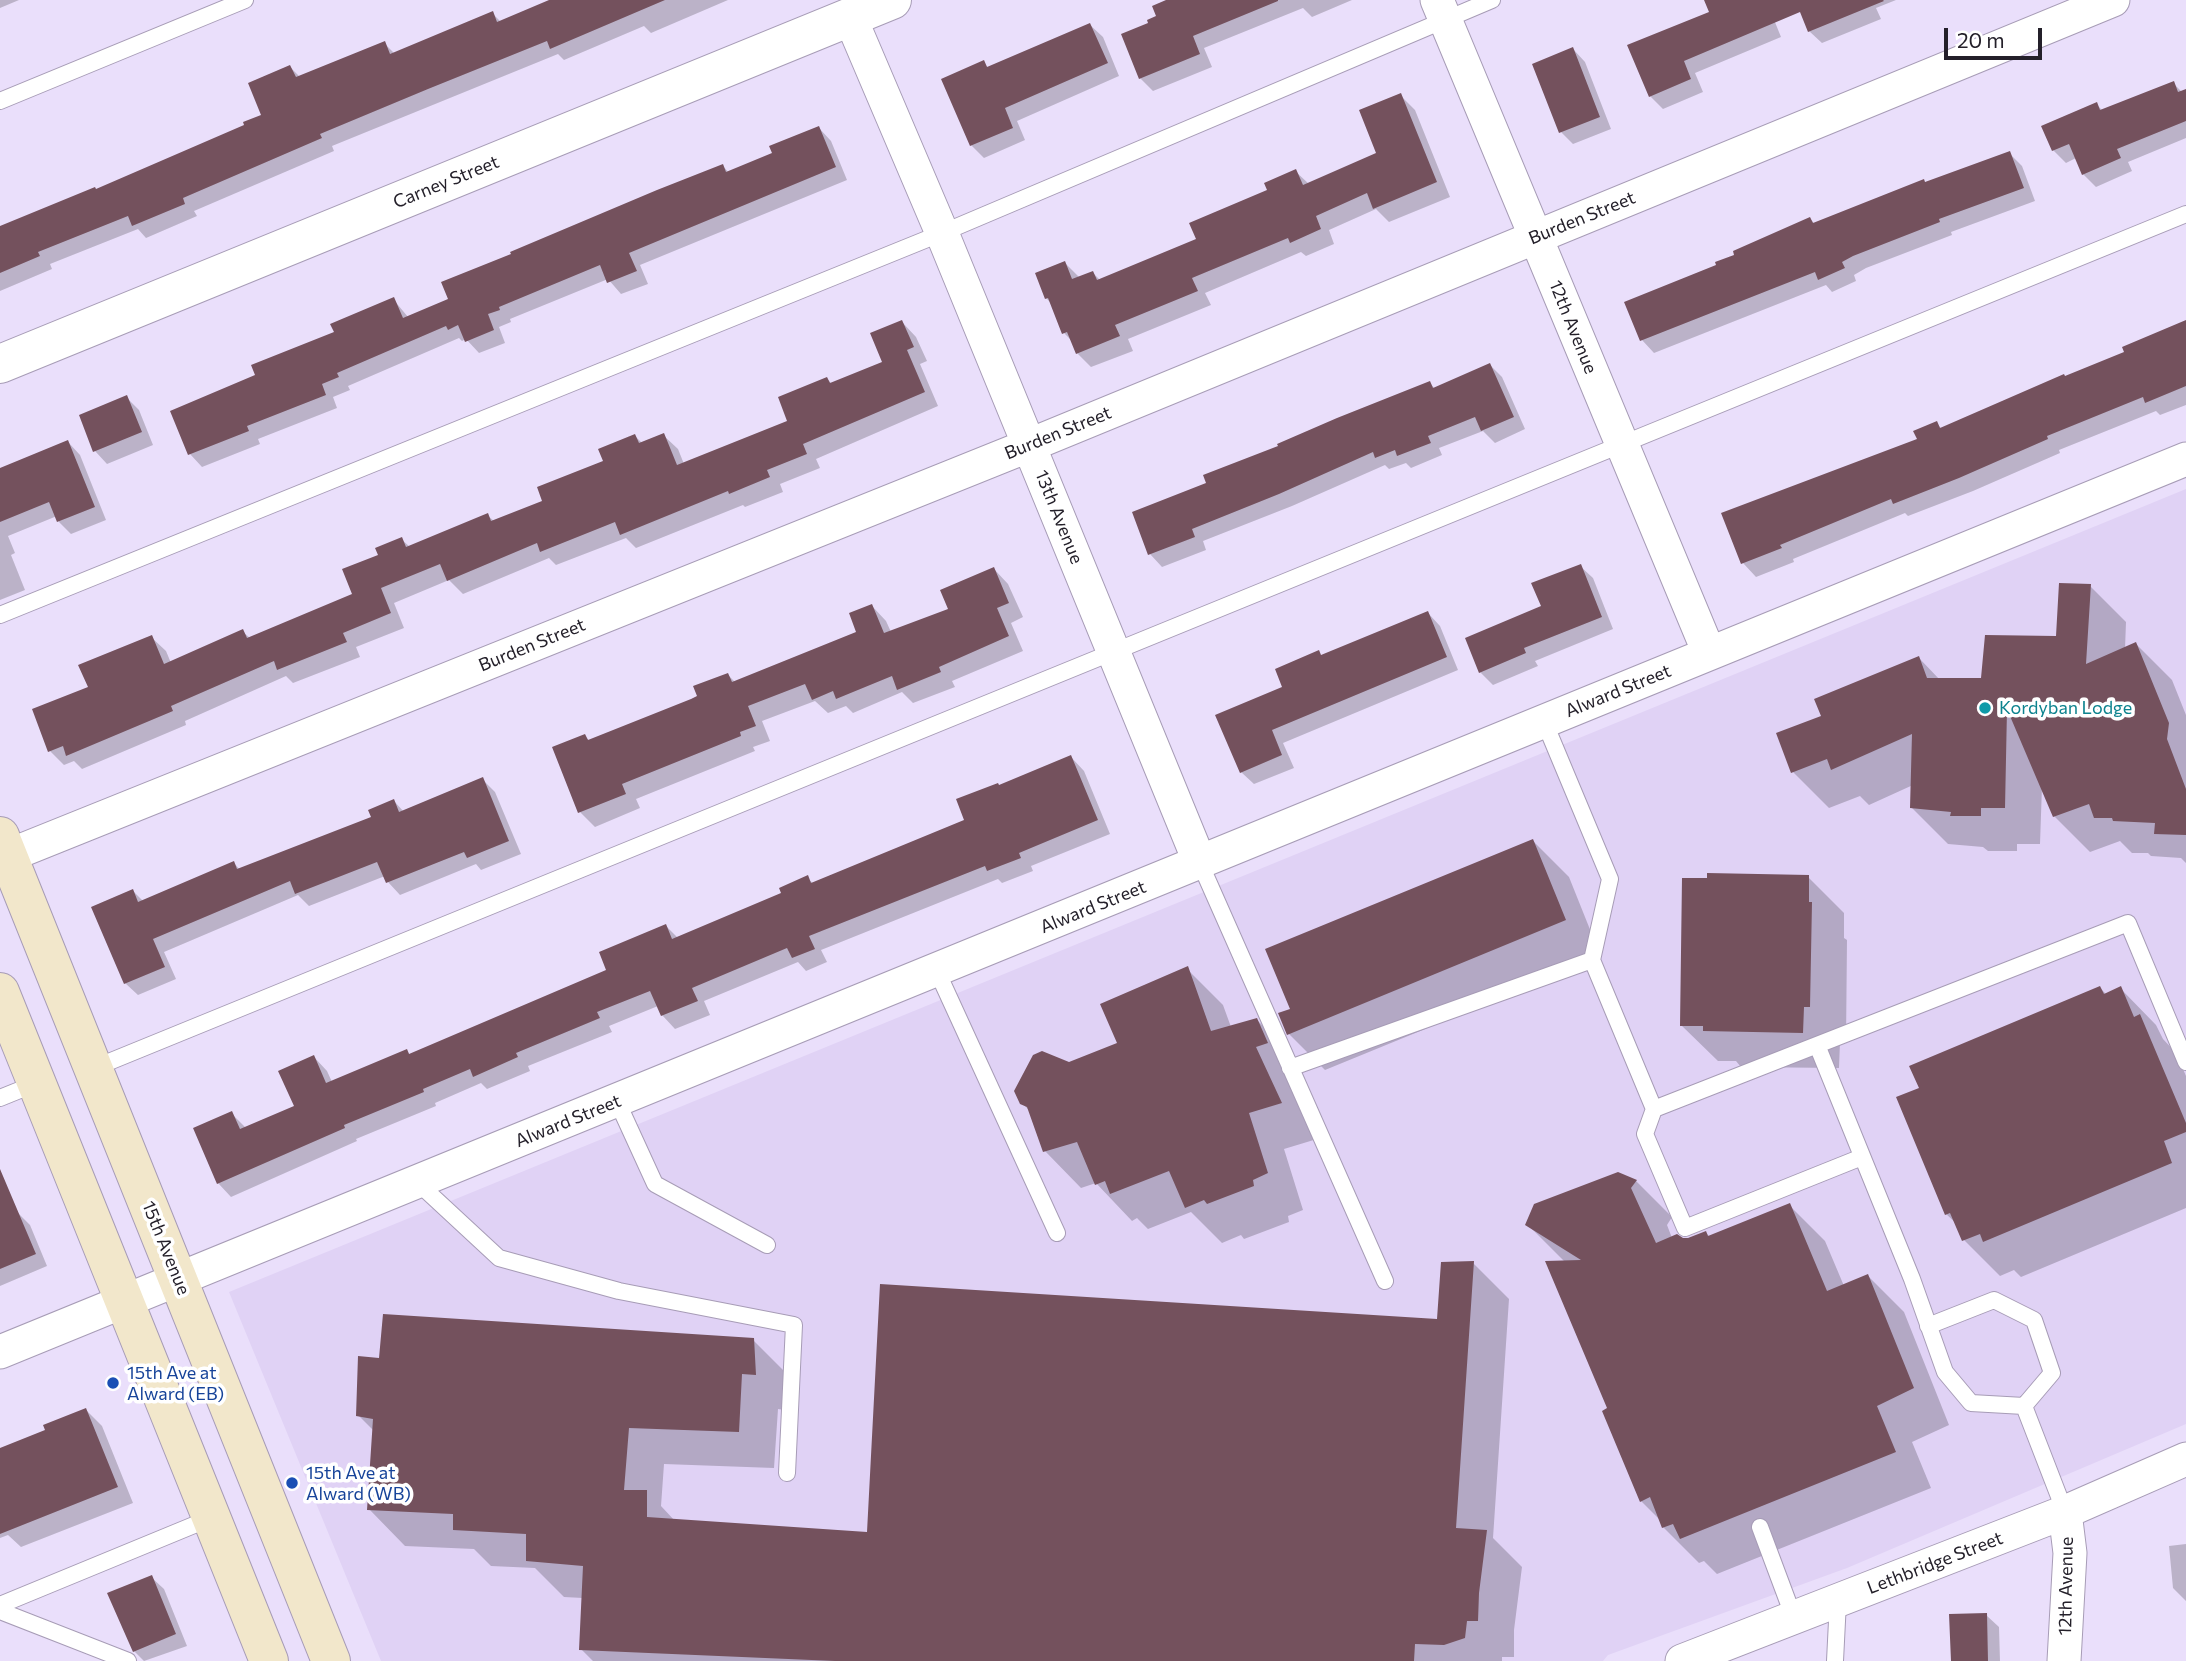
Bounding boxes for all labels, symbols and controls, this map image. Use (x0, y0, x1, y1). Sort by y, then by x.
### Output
scale bar (1948, 14, 2046, 58)
text: 20 m (1957, 27, 2005, 52)
street label: Carney Street (390, 151, 502, 213)
street label: Burden Street (1526, 187, 1638, 249)
street label: 12th Avenue (1544, 277, 1602, 377)
street label: Burden Street (1002, 402, 1114, 464)
street label: 13th Avenue (1030, 467, 1088, 567)
street label: Burden Street (476, 614, 588, 676)
street label: Alward Street (1562, 660, 1674, 722)
place label: Kordyban Lodge (1999, 697, 2132, 719)
marker: Kordyban Lodge (1977, 700, 1993, 716)
street label: Alward Street (1037, 876, 1149, 938)
street label: Alward Street (512, 1090, 624, 1152)
street label: 15th Avenue (137, 1198, 195, 1298)
place label: 15th Ave at Alward (EB) (127, 1362, 224, 1404)
marker: 15th Ave at Alward (EB) (105, 1375, 121, 1391)
place label: 15th Ave at Alward (WB) (306, 1462, 411, 1504)
marker: 15th Ave at Alward (WB) (284, 1475, 300, 1491)
street label: Lethbridge Street (1864, 1527, 2006, 1599)
street label: 12th Avenue (2054, 1536, 2078, 1636)

